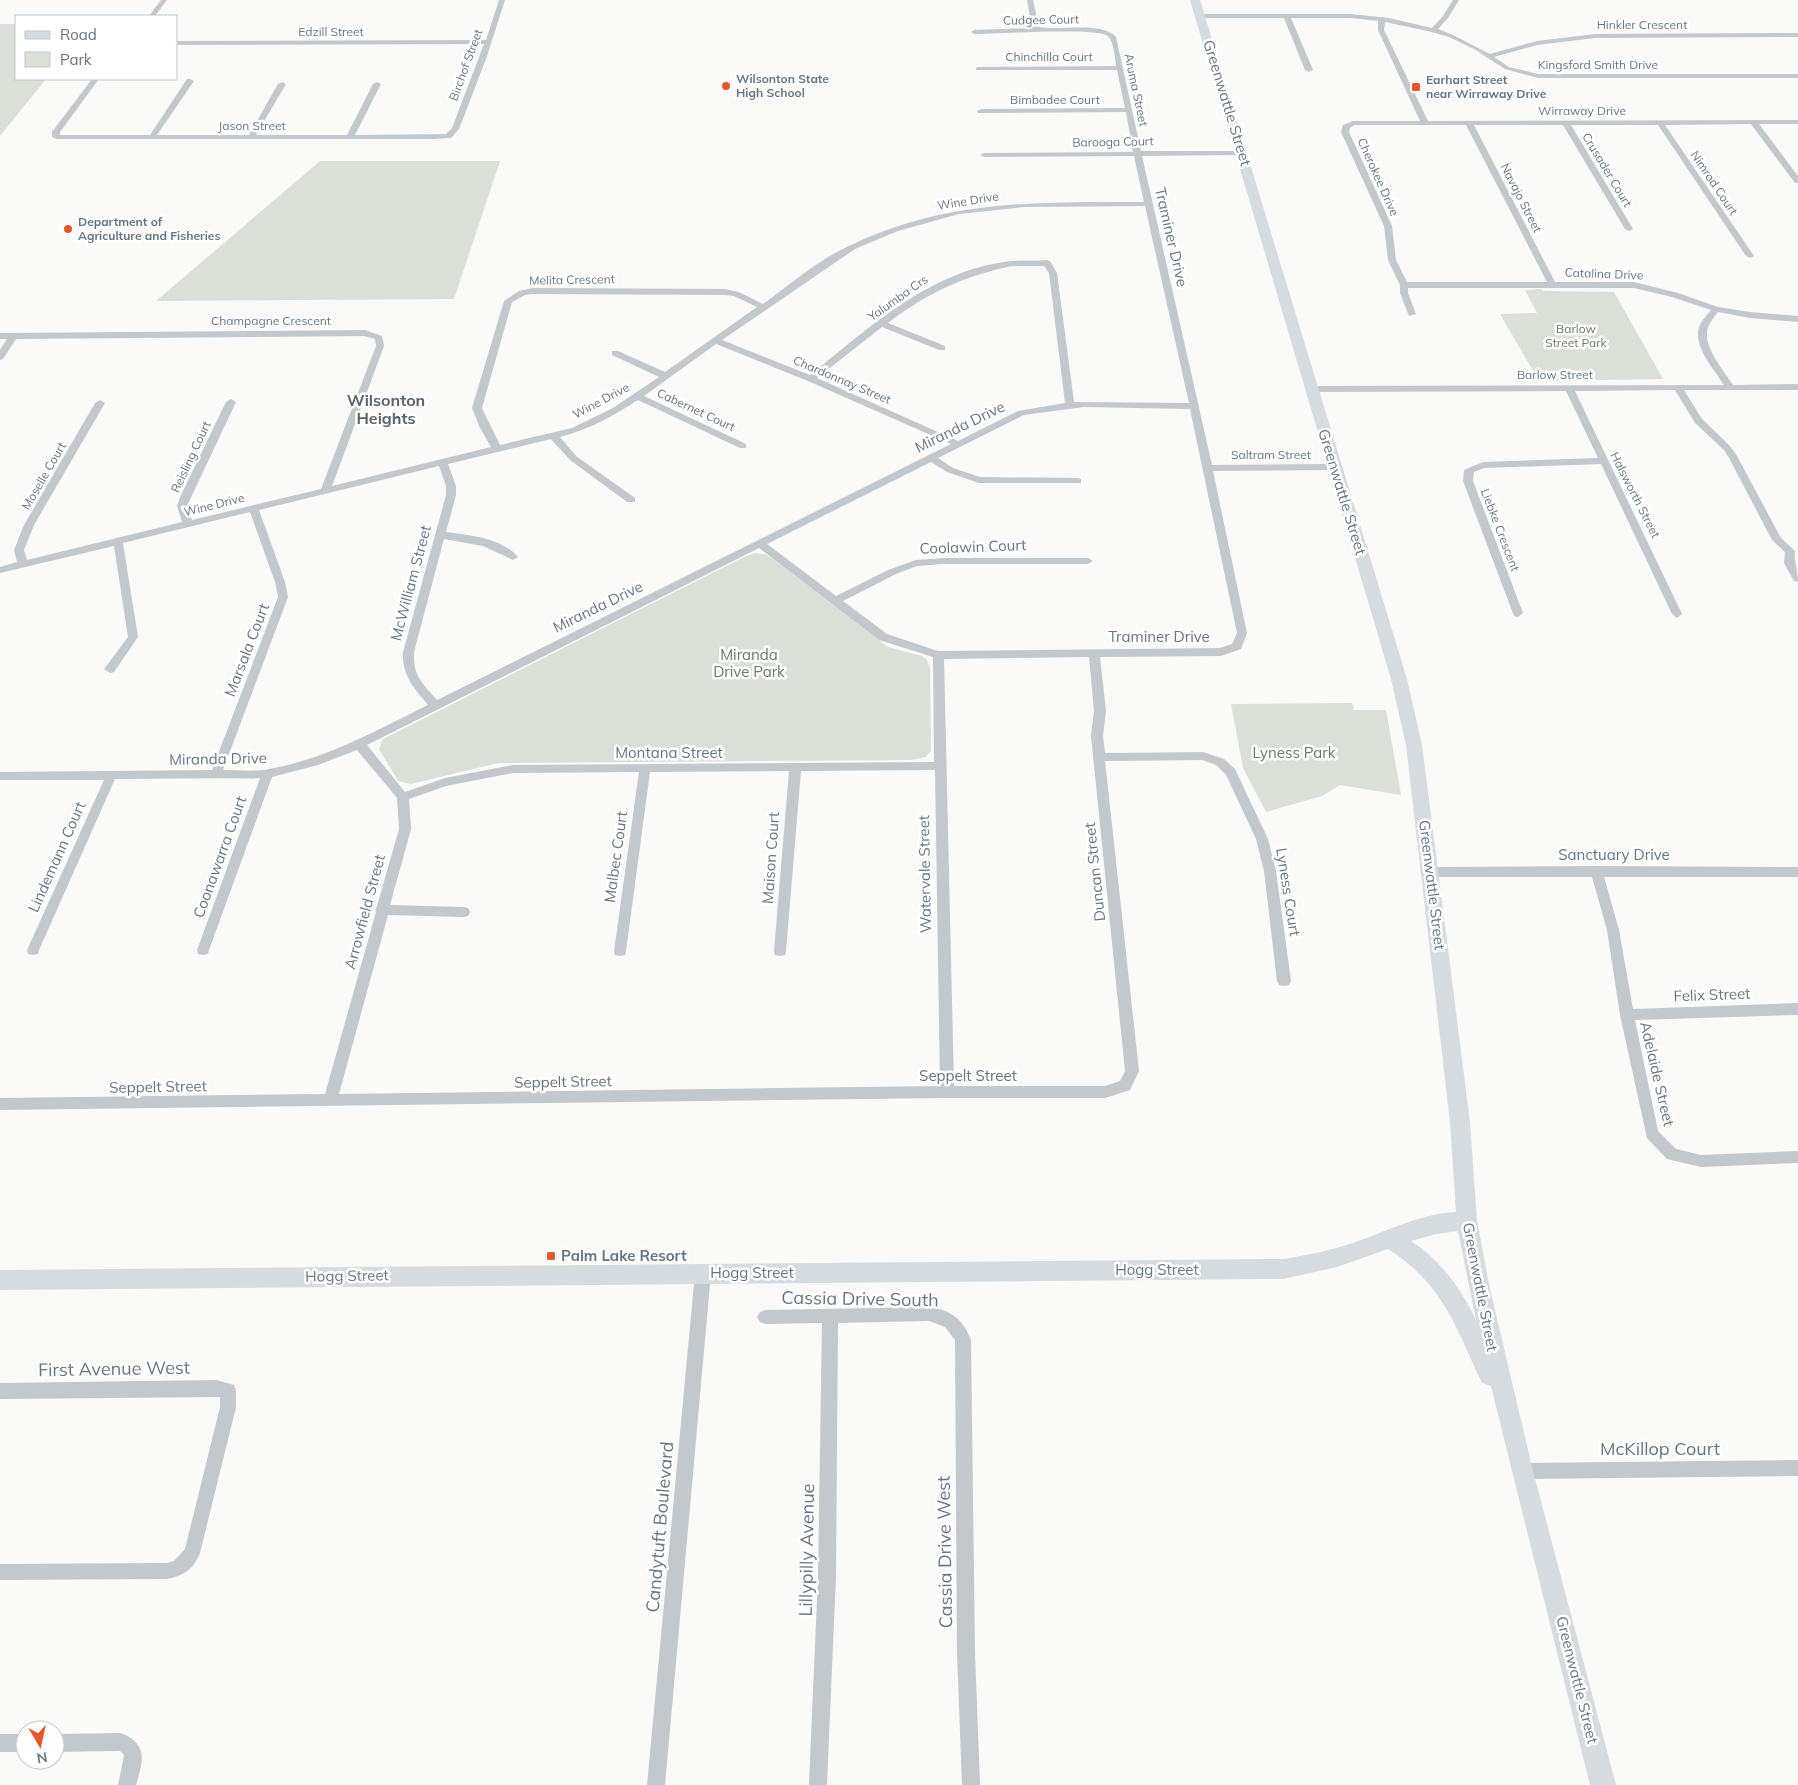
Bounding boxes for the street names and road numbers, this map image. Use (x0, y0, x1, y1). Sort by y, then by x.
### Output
street label: Cudgee Court (1003, 11, 1079, 28)
street label: Hinkler Crescent (1597, 17, 1687, 32)
street label: Edzill Street (298, 24, 364, 39)
street label: Birchof Street (446, 27, 485, 103)
street label: Greenwattle Street (1199, 38, 1256, 168)
street label: Chinchilla Court (1005, 49, 1093, 64)
street label: Aruma Street (1121, 52, 1152, 128)
street label: Kingsford Smith Drive (1538, 57, 1658, 72)
street label: Bimbadee Court (1010, 92, 1100, 107)
street label: Wirraway Drive (1538, 103, 1626, 118)
street label: Jason Street (218, 118, 286, 133)
street label: Crusader Court (1579, 130, 1636, 210)
street label: Barooga Court (1072, 133, 1154, 150)
street label: Cherokee Drive (1354, 135, 1402, 218)
street label: Nimrod Court (1687, 148, 1741, 218)
street label: Navajo Street (1498, 161, 1545, 235)
street label: Traminer Drive (1151, 185, 1192, 289)
street label: Wine Drive (936, 188, 1000, 213)
street label: Catalina Drive (1564, 265, 1644, 282)
street label: Melita Crescent (529, 271, 615, 288)
street label: Yalumba Crs (864, 271, 931, 324)
street label: Champagne Crescent (211, 313, 331, 328)
street label: Chardonnay Street (791, 352, 893, 407)
street label: Barlow Street (1517, 367, 1593, 382)
street label: Wine Drive (570, 379, 632, 422)
street label: Cabernet Court (655, 385, 738, 434)
street label: Miranda Drive (912, 397, 1008, 457)
street label: Reisling Court (167, 419, 214, 495)
street label: Greenwattle Street (1314, 427, 1371, 557)
street label: Moselle Court (18, 439, 69, 512)
street label: Saltram Street (1231, 447, 1311, 462)
street label: Halsworth Street (1607, 449, 1664, 540)
street label: Liebke Crescent (1478, 486, 1523, 573)
street label: Wine Drive (182, 490, 246, 519)
street label: McWilliam Street (386, 523, 435, 643)
street label: Coolawin Court (919, 535, 1027, 558)
street label: Miranda Drive (550, 577, 646, 637)
street label: Marsala Court (220, 601, 273, 699)
street label: Traminer Drive (1108, 627, 1210, 646)
street label: Montana Street (615, 743, 723, 762)
street label: Miranda Drive (169, 748, 267, 769)
street label: Coonawarra Court (189, 793, 250, 920)
street label: Lindemann Court (24, 798, 90, 915)
street label: Malbec Court (600, 810, 631, 904)
street label: Maison Court (758, 811, 783, 905)
street label: Watervale Street (914, 815, 935, 933)
street label: Greenwattle Street (1415, 819, 1450, 951)
street label: Duncan Street (1080, 822, 1109, 922)
street label: Sanctuary Drive (1558, 845, 1670, 864)
street label: Lyness Court (1272, 846, 1305, 938)
street label: Arrowfield Street (340, 852, 389, 971)
street label: Felix Street (1673, 984, 1751, 1005)
street label: Adelaide Street (1636, 1020, 1679, 1128)
street label: Seppelt Street (919, 1066, 1017, 1085)
street label: Seppelt Street (514, 1071, 612, 1092)
street label: Seppelt Street (109, 1076, 207, 1097)
street label: Greenwattle Street (1459, 1221, 1502, 1353)
street label: Hogg Street (1115, 1260, 1199, 1279)
street label: Hogg Street (710, 1263, 794, 1282)
street label: Hogg Street (305, 1265, 389, 1286)
street label: Cassia Drive South (781, 1286, 939, 1311)
street label: First Avenue West (38, 1356, 190, 1381)
street label: McKillop Court (1600, 1437, 1720, 1460)
street label: Candytuft Boulevard (641, 1441, 678, 1613)
street label: Cassia Drive West (932, 1476, 957, 1628)
street label: Lillypilly Avenue (794, 1483, 819, 1617)
street label: Greenwattle Street (1552, 1614, 1603, 1746)

